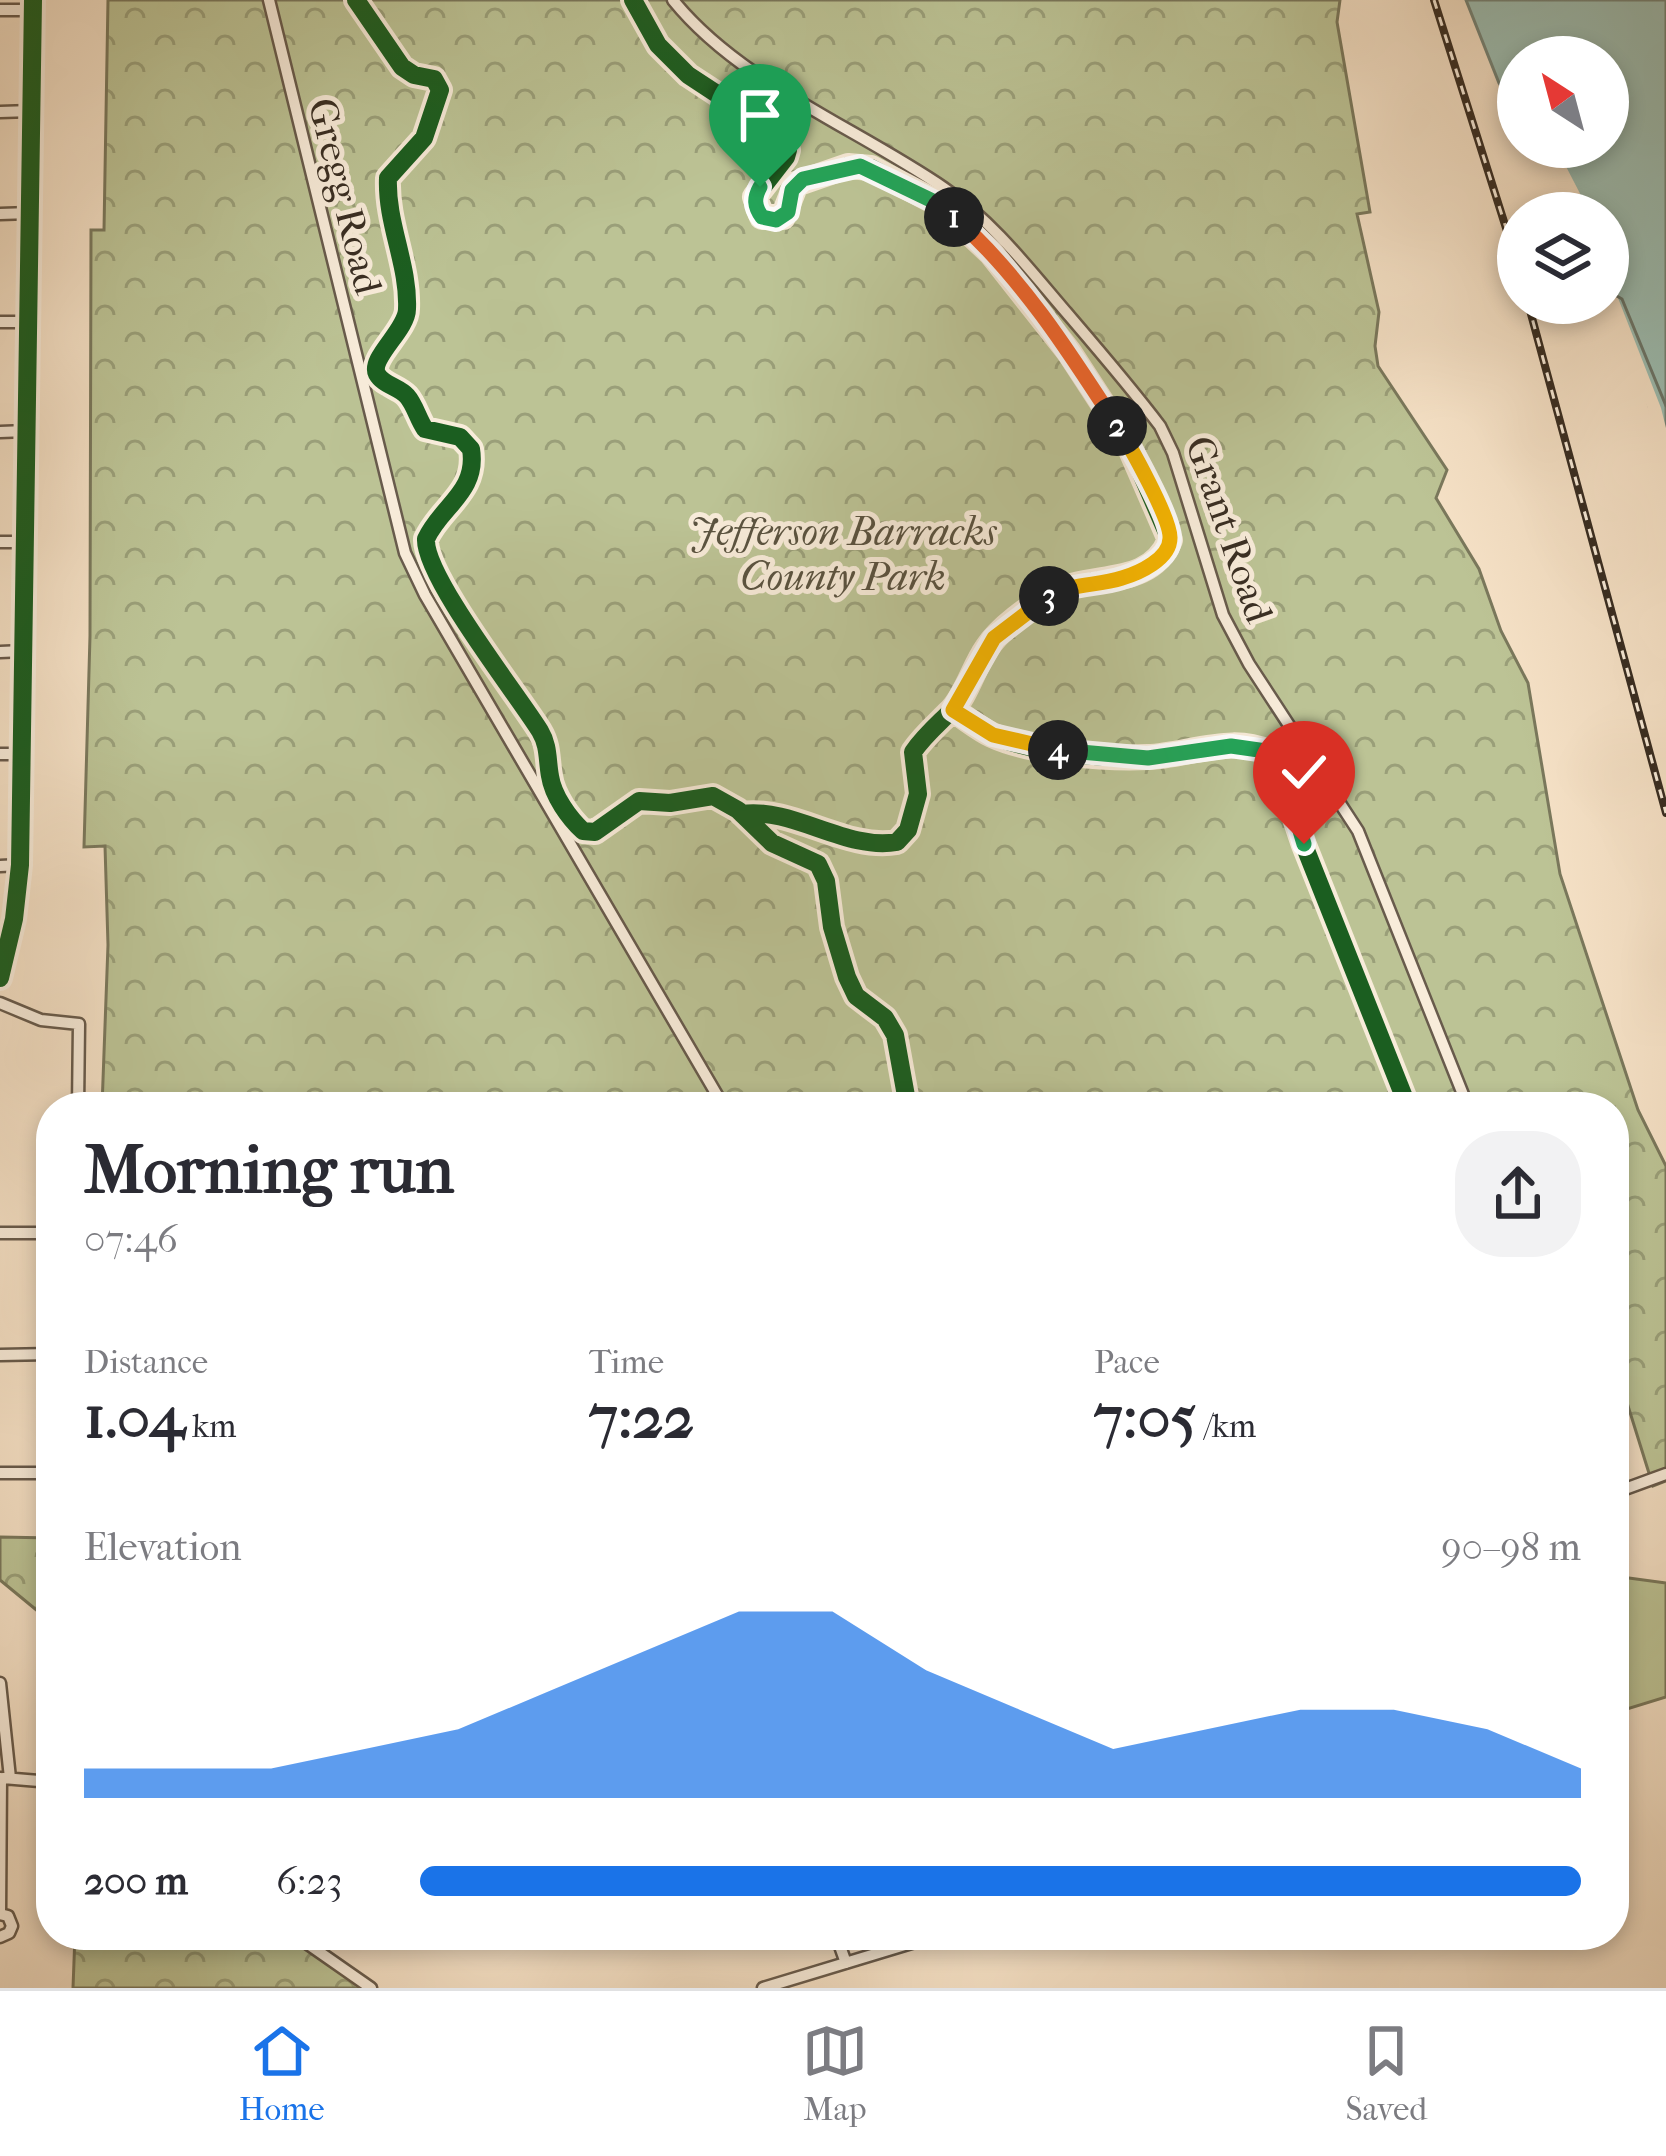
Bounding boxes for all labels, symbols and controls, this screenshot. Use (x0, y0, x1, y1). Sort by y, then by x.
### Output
north arrow (1497, 36, 1629, 168)
map controls (1497, 36, 1629, 324)
pin (709, 64, 811, 187)
icon: arrive (727, 82, 793, 148)
street label: Gregg Road (299, 94, 392, 300)
pin: 1 (924, 187, 984, 247)
button: layers (1497, 192, 1629, 324)
text: 1 (948, 197, 960, 236)
pin: 2 (1087, 396, 1147, 456)
text: 2 (1109, 406, 1125, 445)
street label: Grant Road (1176, 430, 1283, 629)
park label: Jefferson Barracks County Park (690, 509, 997, 600)
pin: 3 (1019, 566, 1079, 626)
text: 3 (1042, 576, 1056, 615)
pin: 4 (1028, 720, 1088, 780)
pin (1253, 721, 1355, 844)
text: 4 (1048, 730, 1068, 769)
icon: check (1271, 739, 1337, 805)
button: share (1455, 1131, 1581, 1257)
text: Morning run (84, 1132, 454, 1209)
text: 07:46 (84, 1216, 178, 1262)
text: Distance (84, 1343, 208, 1382)
text: Time (589, 1343, 664, 1382)
text: Pace (1094, 1343, 1160, 1382)
text: 1.04 (84, 1382, 185, 1453)
text: 7:22 (589, 1382, 694, 1453)
text: 7:05 (1094, 1382, 1197, 1453)
text: km (185, 1407, 236, 1446)
text: /km (1197, 1407, 1256, 1446)
text: Elevation (84, 1524, 242, 1570)
text: 90–98 m (1441, 1524, 1581, 1570)
text: 200 m (84, 1858, 188, 1904)
text: 6:23 (276, 1858, 343, 1904)
tab: Home (239, 2018, 325, 2129)
tab: Map (802, 2018, 868, 2129)
tab: Saved (1345, 2018, 1427, 2129)

